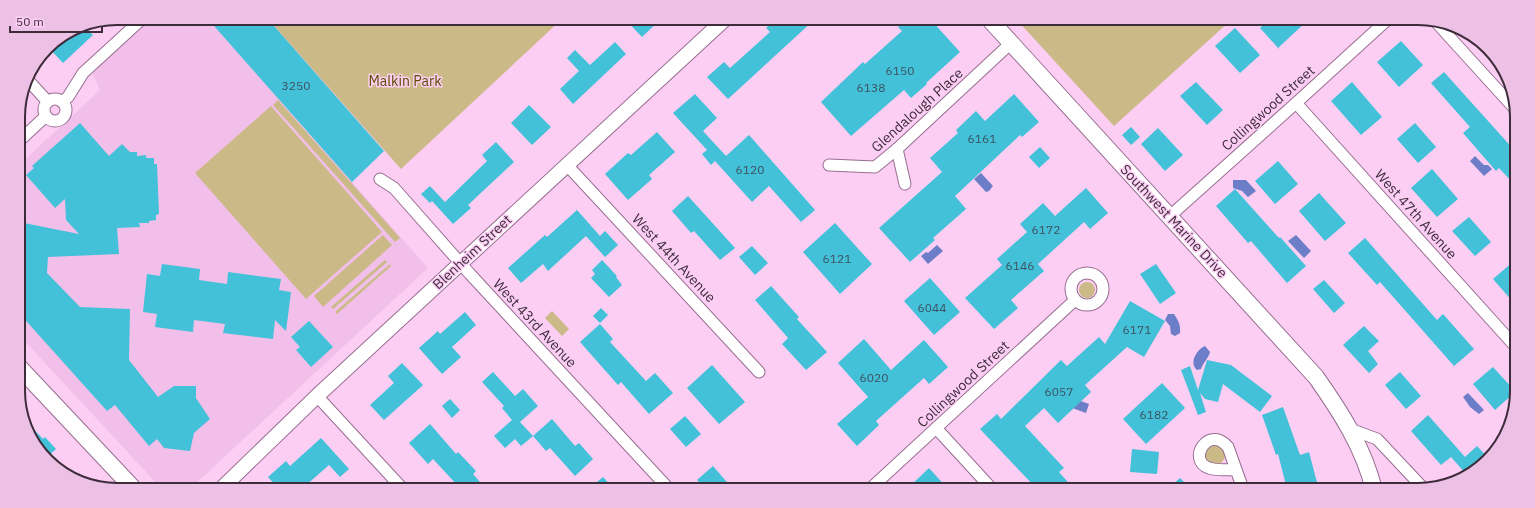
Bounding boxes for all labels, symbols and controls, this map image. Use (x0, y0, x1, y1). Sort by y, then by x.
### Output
scale bar (10, 8, 102, 34)
text: 50 m (16, 14, 44, 29)
street label: Collingwood Street (1218, 61, 1318, 155)
house number: 6150 (886, 63, 914, 78)
street label: Glendalough Place (867, 64, 967, 156)
park label: Malkin Park (368, 72, 442, 90)
house number: 3250 (282, 78, 310, 93)
house number: 6138 (857, 80, 885, 95)
house number: 6161 (968, 131, 996, 146)
street label: Southwest Marine Drive (1117, 160, 1232, 282)
house number: 6120 (736, 162, 764, 177)
street label: West 47th Avenue (1371, 165, 1461, 263)
street label: West 44th Avenue (628, 210, 720, 306)
street label: Blenheim Street (429, 211, 515, 293)
house number: 6172 (1032, 222, 1060, 237)
house number: 6121 (823, 251, 851, 266)
house number: 6146 (1006, 258, 1034, 273)
street label: West 43rd Avenue (489, 275, 581, 371)
house number: 6044 (918, 300, 946, 315)
house number: 6171 (1123, 322, 1151, 337)
street label: Collingwood Street (913, 337, 1013, 431)
house number: 6020 (860, 370, 888, 385)
house number: 6057 (1045, 384, 1073, 399)
house number: 6182 (1140, 407, 1168, 422)

